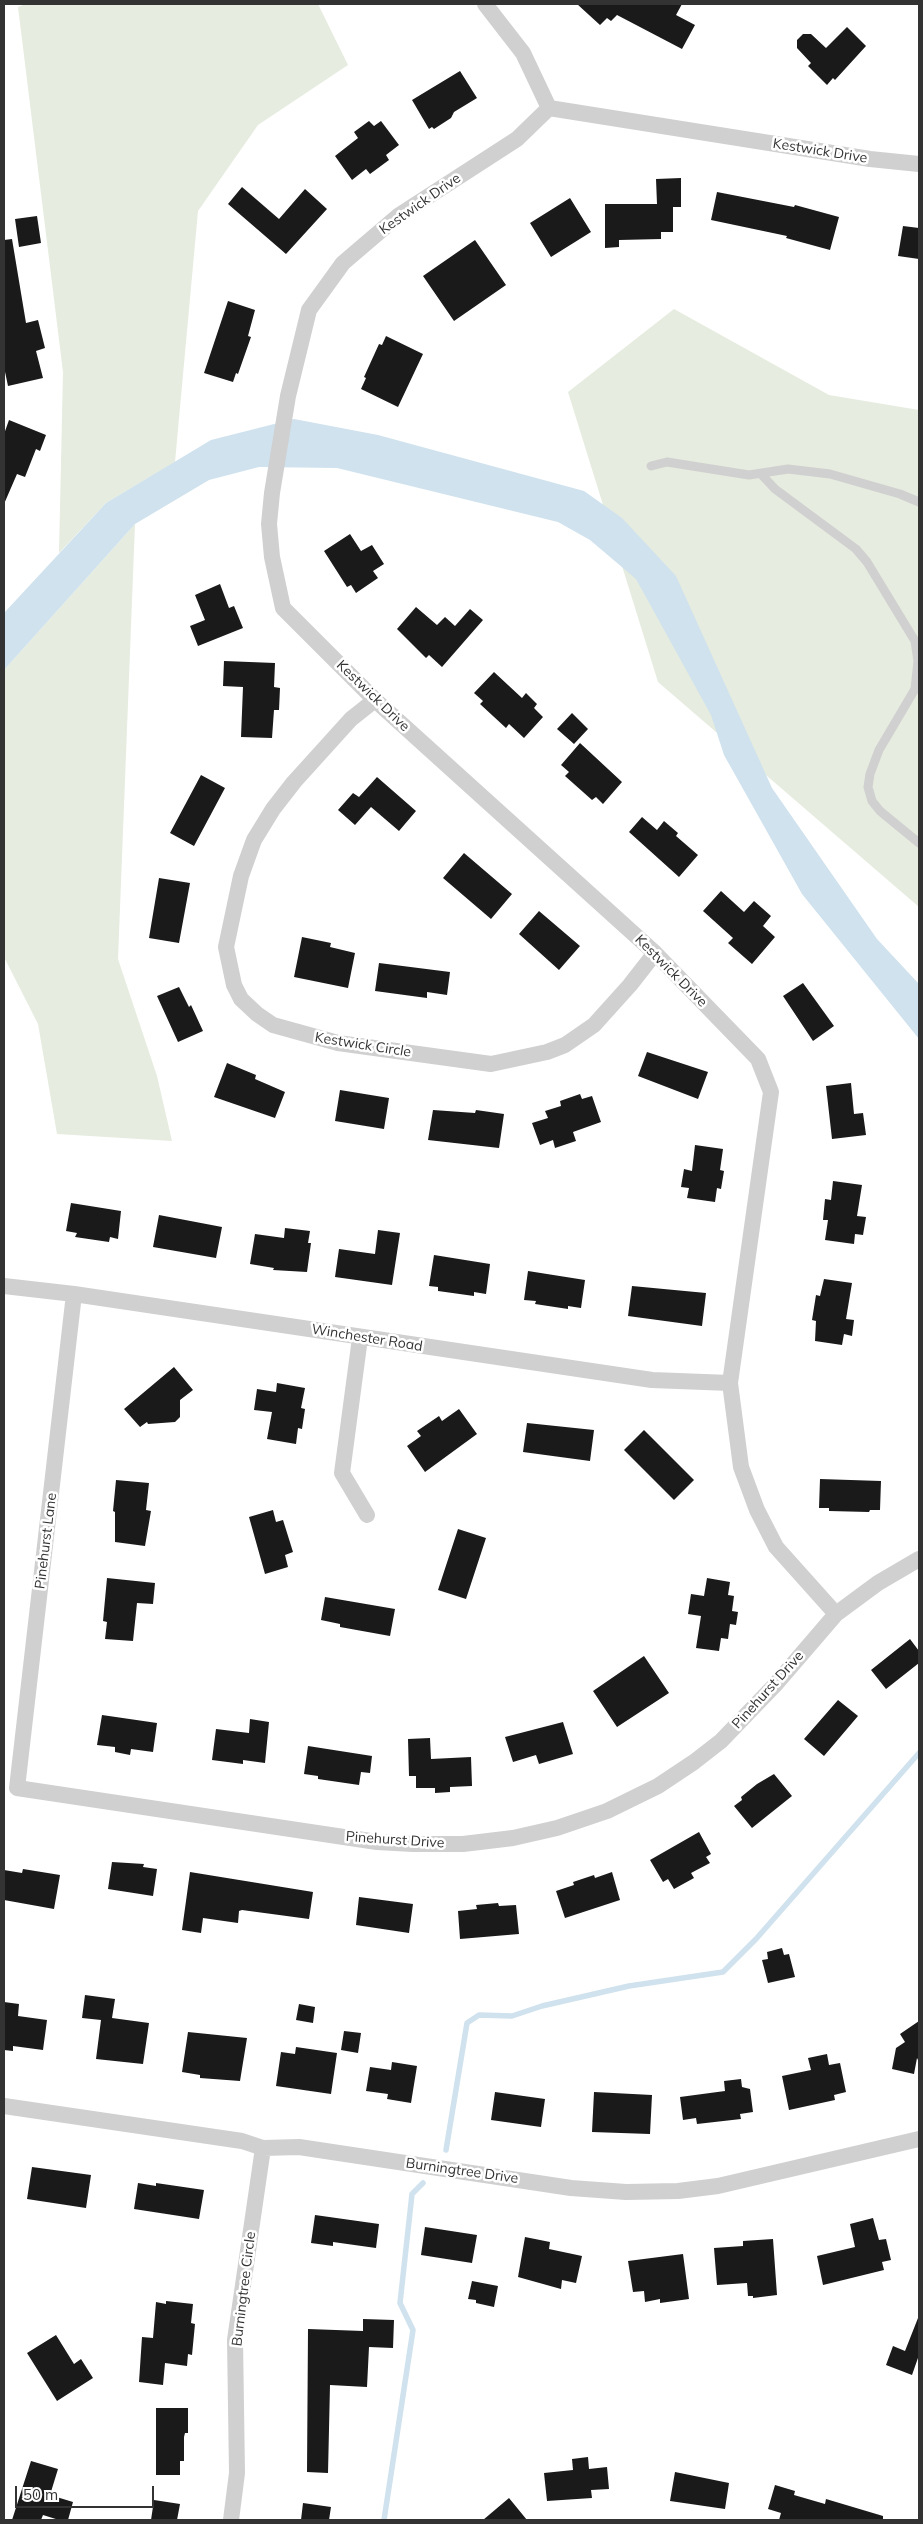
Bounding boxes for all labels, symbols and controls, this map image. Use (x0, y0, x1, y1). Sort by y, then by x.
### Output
street label: Kestwick Drive (772, 135, 868, 167)
street label: Kestwick Drive (376, 170, 464, 238)
street label: Kestwick Drive (333, 657, 413, 735)
street label: Kestwick Drive (631, 931, 711, 1011)
street label: Kestwick Circle (314, 1029, 412, 1061)
street label: Winchester Road (310, 1321, 424, 1355)
street label: Pinehurst Lane (32, 1492, 60, 1590)
street label: Pinehurst Drive (729, 1648, 807, 1732)
street label: Pinehurst Drive (345, 1828, 445, 1852)
street label: Burningtree Drive (405, 2155, 519, 2187)
street label: Burningtree Circle (229, 2231, 259, 2347)
scale bar (18, 2476, 156, 2508)
text: 50 m (23, 2485, 58, 2504)

